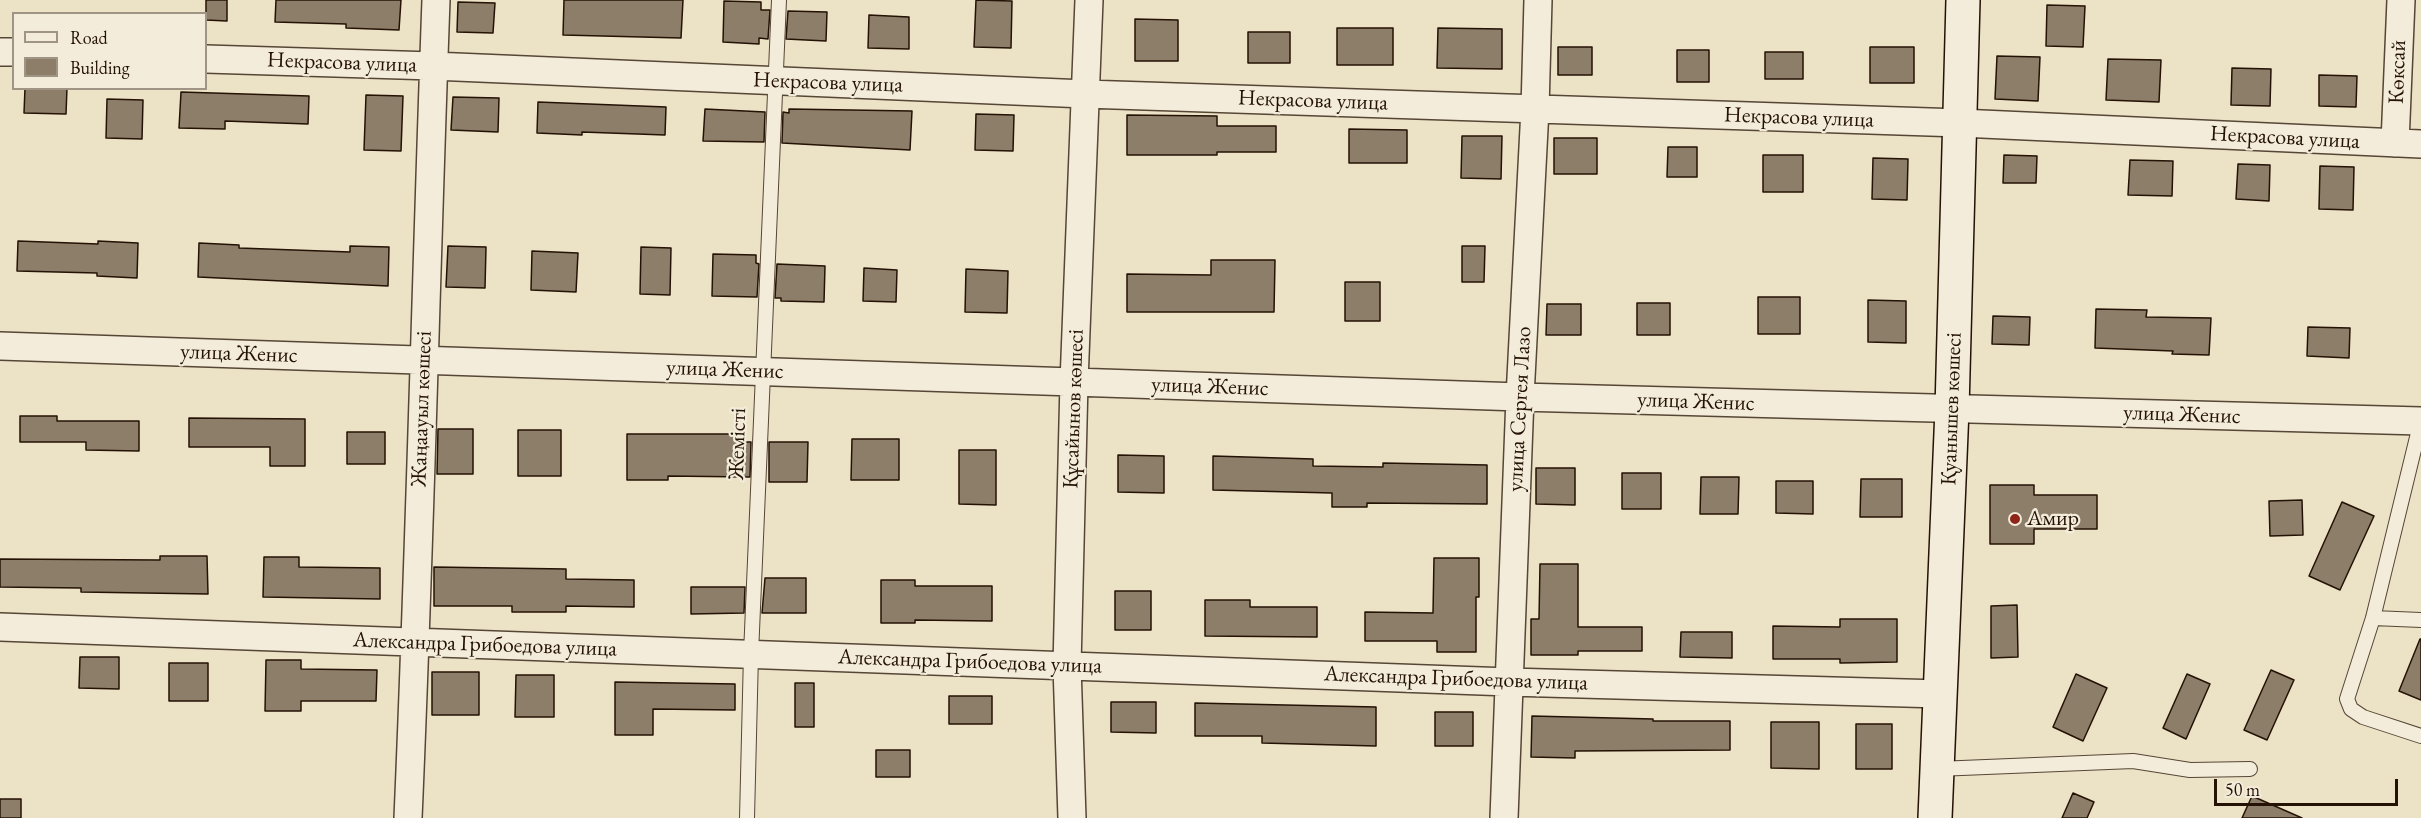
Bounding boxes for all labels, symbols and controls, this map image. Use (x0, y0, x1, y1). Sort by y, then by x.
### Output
legend (12, 12, 207, 90)
text: Road (70, 26, 108, 49)
street label: Көксай (2384, 40, 2412, 104)
street label: Некрасова улица (267, 47, 417, 79)
text: Building (70, 56, 130, 79)
street label: Некрасова улица (753, 67, 903, 99)
street label: Некрасова улица (1238, 85, 1388, 117)
street label: Некрасова улица (1724, 102, 1874, 134)
street label: Некрасова улица (2209, 121, 2361, 155)
street label: улица Сергея Лазо (1502, 326, 1538, 492)
street label: Құсайынов көшесі (1058, 329, 1090, 489)
street label: Жаңаауыл көшесі (406, 331, 438, 487)
street label: Қуанышев көшесі (1936, 332, 1968, 486)
street label: улица Женис (180, 339, 298, 369)
street label: улица Женис (666, 355, 784, 385)
street label: улица Женис (1151, 372, 1269, 402)
street label: улица Женис (1637, 387, 1755, 417)
street label: улица Женис (2123, 400, 2241, 430)
street label: Жемісті (724, 407, 752, 481)
place label: Амир (2027, 506, 2079, 532)
marker: Амир (2008, 512, 2022, 526)
street label: Александра Грибоедова улица (352, 627, 618, 663)
street label: Александра Грибоедова улица (837, 644, 1103, 680)
street label: Александра Грибоедова улица (1323, 661, 1589, 697)
scale bar (2217, 767, 2402, 805)
text: 50 m (2225, 778, 2260, 801)

